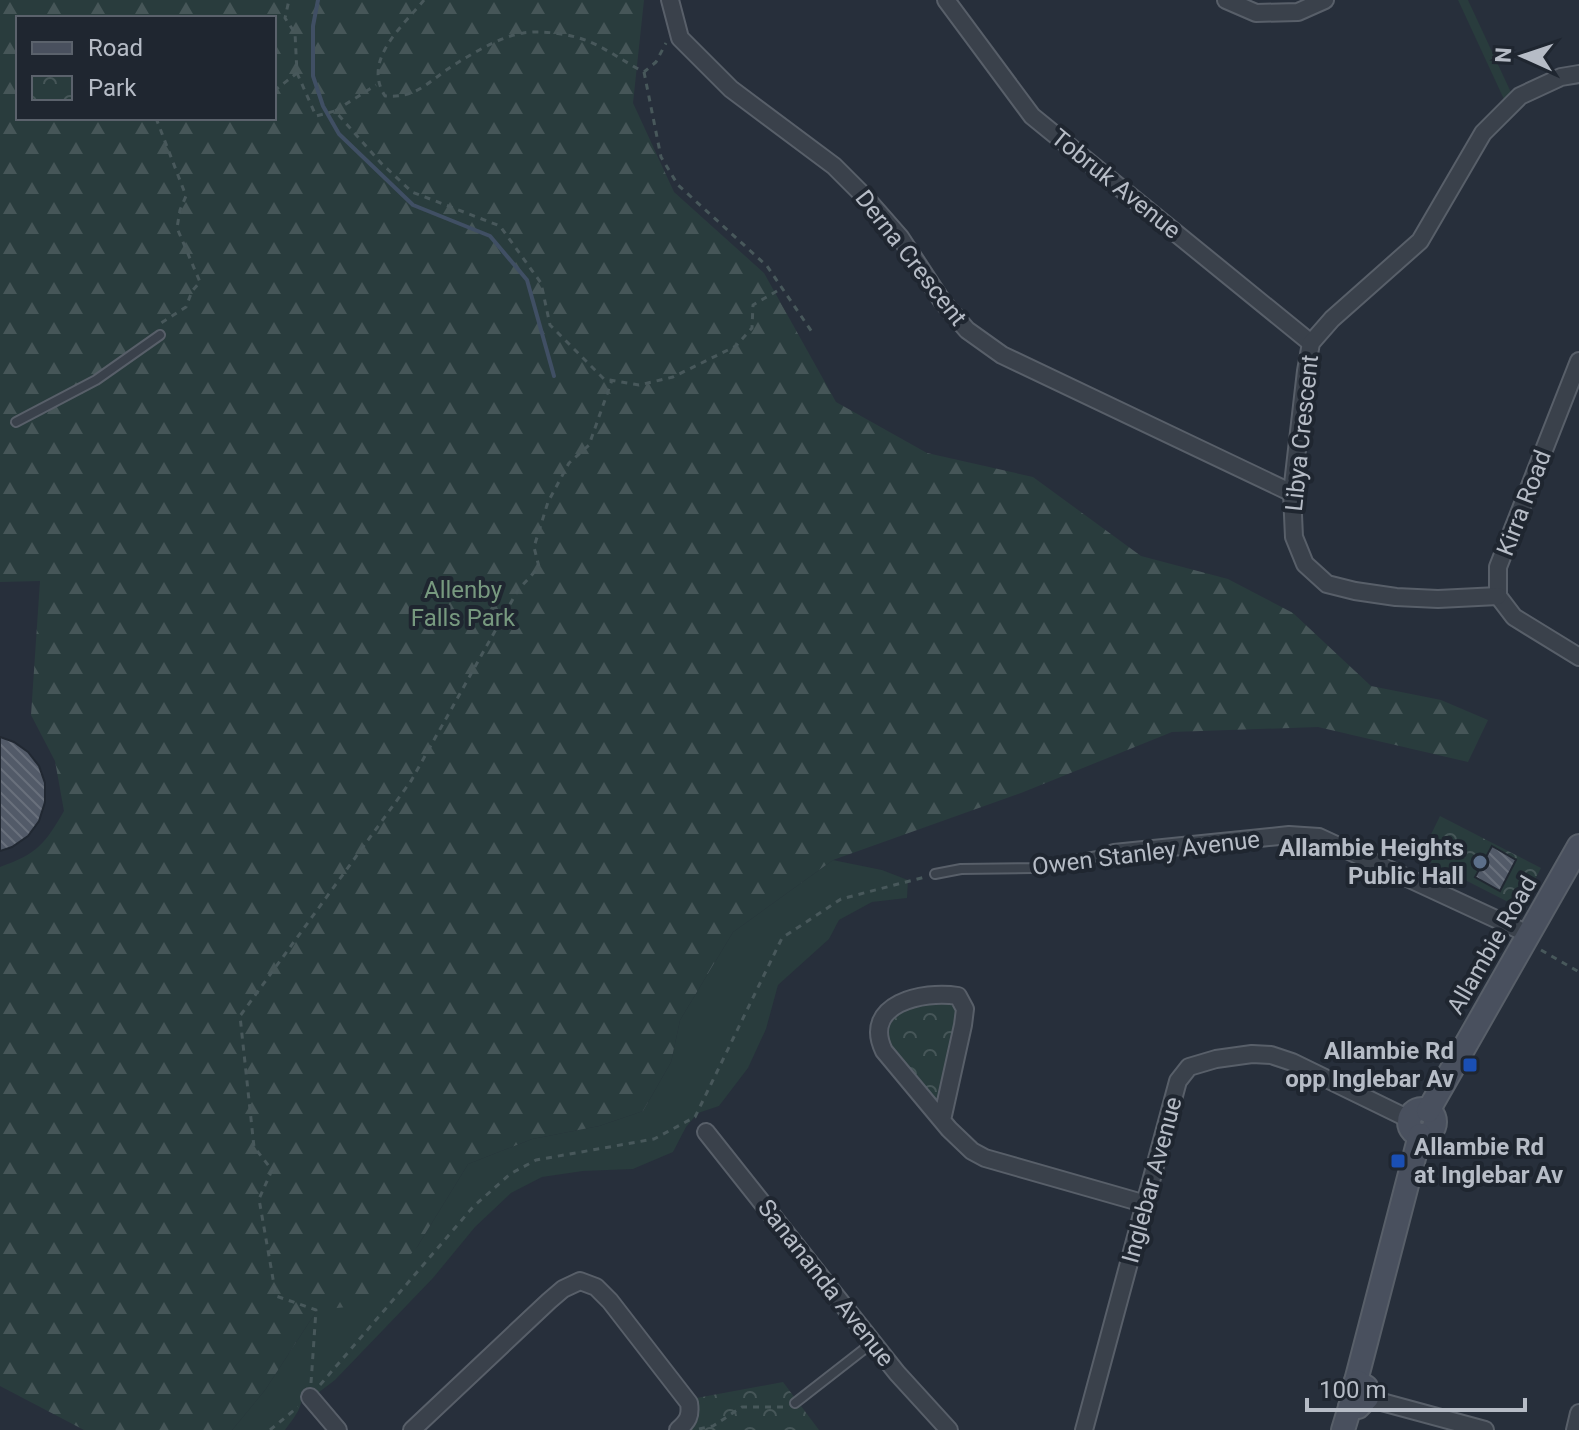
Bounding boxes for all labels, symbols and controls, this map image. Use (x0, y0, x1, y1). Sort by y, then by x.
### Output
legend (16, 16, 276, 120)
north arrow (1483, 16, 1563, 96)
text: Road (88, 34, 143, 62)
text: N (1491, 47, 1516, 63)
text: Park (88, 74, 137, 102)
street label: Tobruk Avenue (1046, 123, 1186, 245)
street label: Derna Crescent (850, 185, 973, 331)
street label: Libya Crescent (1280, 353, 1324, 513)
street label: Kirra Road (1491, 446, 1557, 560)
park label: Allenby Falls Park (411, 576, 516, 632)
street label: Owen Stanley Avenue (1031, 825, 1261, 881)
place label: Allambie Heights Public Hall (1279, 834, 1464, 890)
marker: Allambie Heights Public Hall (1471, 853, 1489, 871)
street label: Allambie Road (1441, 871, 1543, 1019)
place label: Allambie Rd opp Inglebar Av (1285, 1037, 1454, 1093)
marker: Allambie Rd opp Inglebar Av (1461, 1056, 1479, 1074)
street label: Inglebar Avenue (1116, 1094, 1188, 1266)
place label: Allambie Rd at Inglebar Av (1414, 1133, 1563, 1189)
marker: Allambie Rd at Inglebar Av (1389, 1152, 1407, 1170)
street label: Sanananda Avenue (752, 1194, 900, 1372)
scale bar (1307, 1362, 1525, 1412)
text: 100 m (1319, 1376, 1386, 1404)

